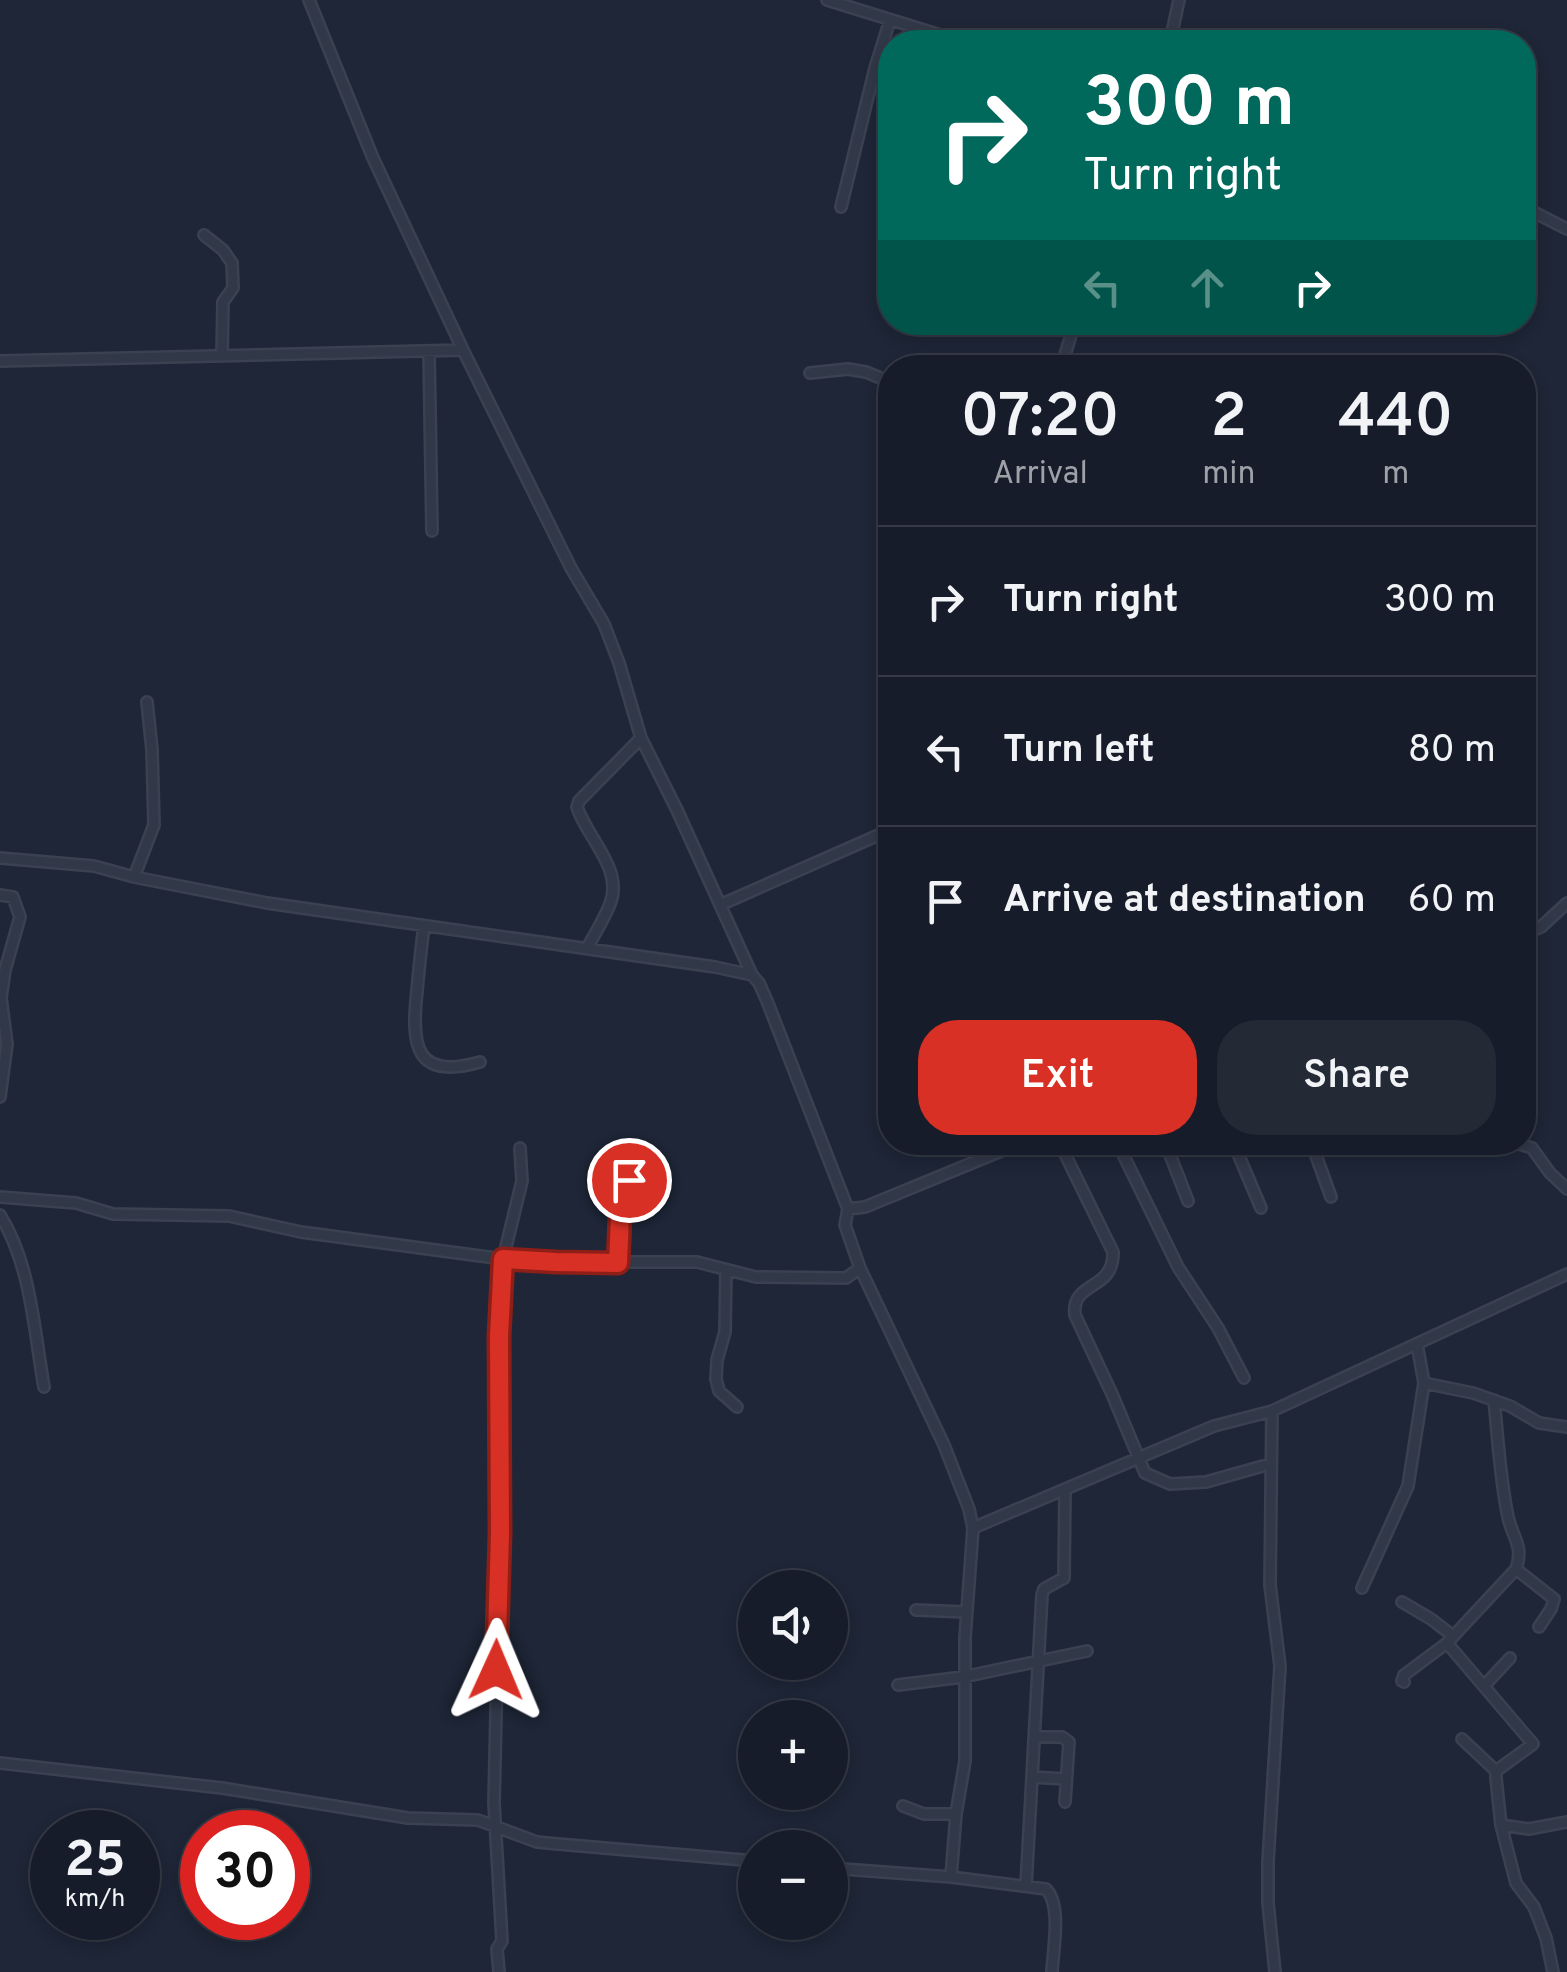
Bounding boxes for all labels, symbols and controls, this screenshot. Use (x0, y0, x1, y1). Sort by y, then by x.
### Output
text: 300 m (1083, 62, 1295, 151)
icon: right (918, 70, 1048, 200)
text: Turn right (1083, 149, 1282, 206)
icon: left (1075, 260, 1130, 315)
icon: ahead (1180, 260, 1235, 315)
icon: right (1285, 260, 1340, 315)
text: 07:20 (961, 382, 1120, 458)
text: 2 (1210, 382, 1247, 458)
text: 440 (1338, 382, 1453, 458)
text: Arrival (992, 455, 1088, 495)
text: min (1202, 455, 1255, 495)
text: m (1382, 455, 1409, 495)
icon: right (918, 574, 973, 629)
text: Turn right (1003, 577, 1178, 626)
text: 300 m (1384, 577, 1496, 626)
icon: left (918, 724, 973, 779)
text: Turn left (1003, 727, 1155, 776)
text: 80 m (1408, 727, 1496, 776)
icon: arrive (918, 874, 973, 929)
text: Arrive at destination (1003, 877, 1366, 926)
text: 60 m (1408, 877, 1496, 926)
button: Exit (918, 1020, 1197, 1135)
button: Share (1217, 1020, 1496, 1135)
pin (587, 1138, 672, 1223)
icon: arrive (602, 1153, 657, 1208)
map controls (738, 1570, 848, 1940)
button: sound (738, 1570, 848, 1680)
position arrow (444, 1618, 548, 1722)
button: + (738, 1700, 848, 1810)
speed limit sign: 30 (180, 1810, 310, 1940)
button: − (738, 1830, 848, 1940)
text: 25 (64, 1831, 126, 1894)
text: km/h (65, 1884, 125, 1916)

